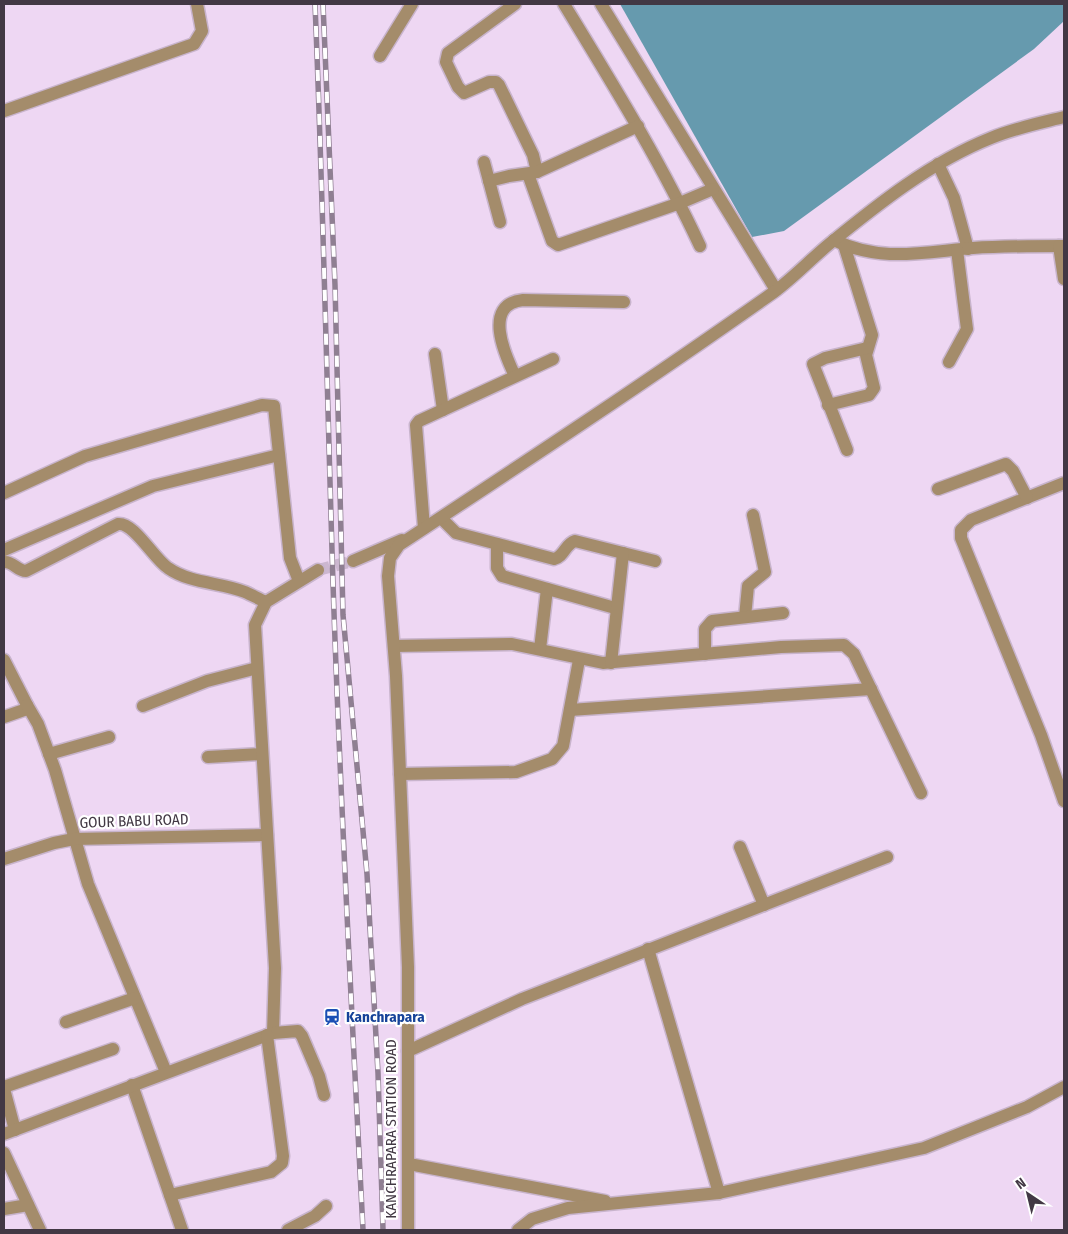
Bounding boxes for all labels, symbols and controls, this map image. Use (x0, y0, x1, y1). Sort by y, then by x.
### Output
street label: GOUR BABU ROAD (79, 810, 189, 832)
station icon: Kanchrapara (322, 1007, 342, 1027)
place label: Kanchrapara (346, 1008, 425, 1026)
street label: KANCHRAPARA STATION ROAD (382, 1039, 400, 1219)
north arrow (1003, 1169, 1053, 1219)
text: N (1013, 1174, 1029, 1193)

